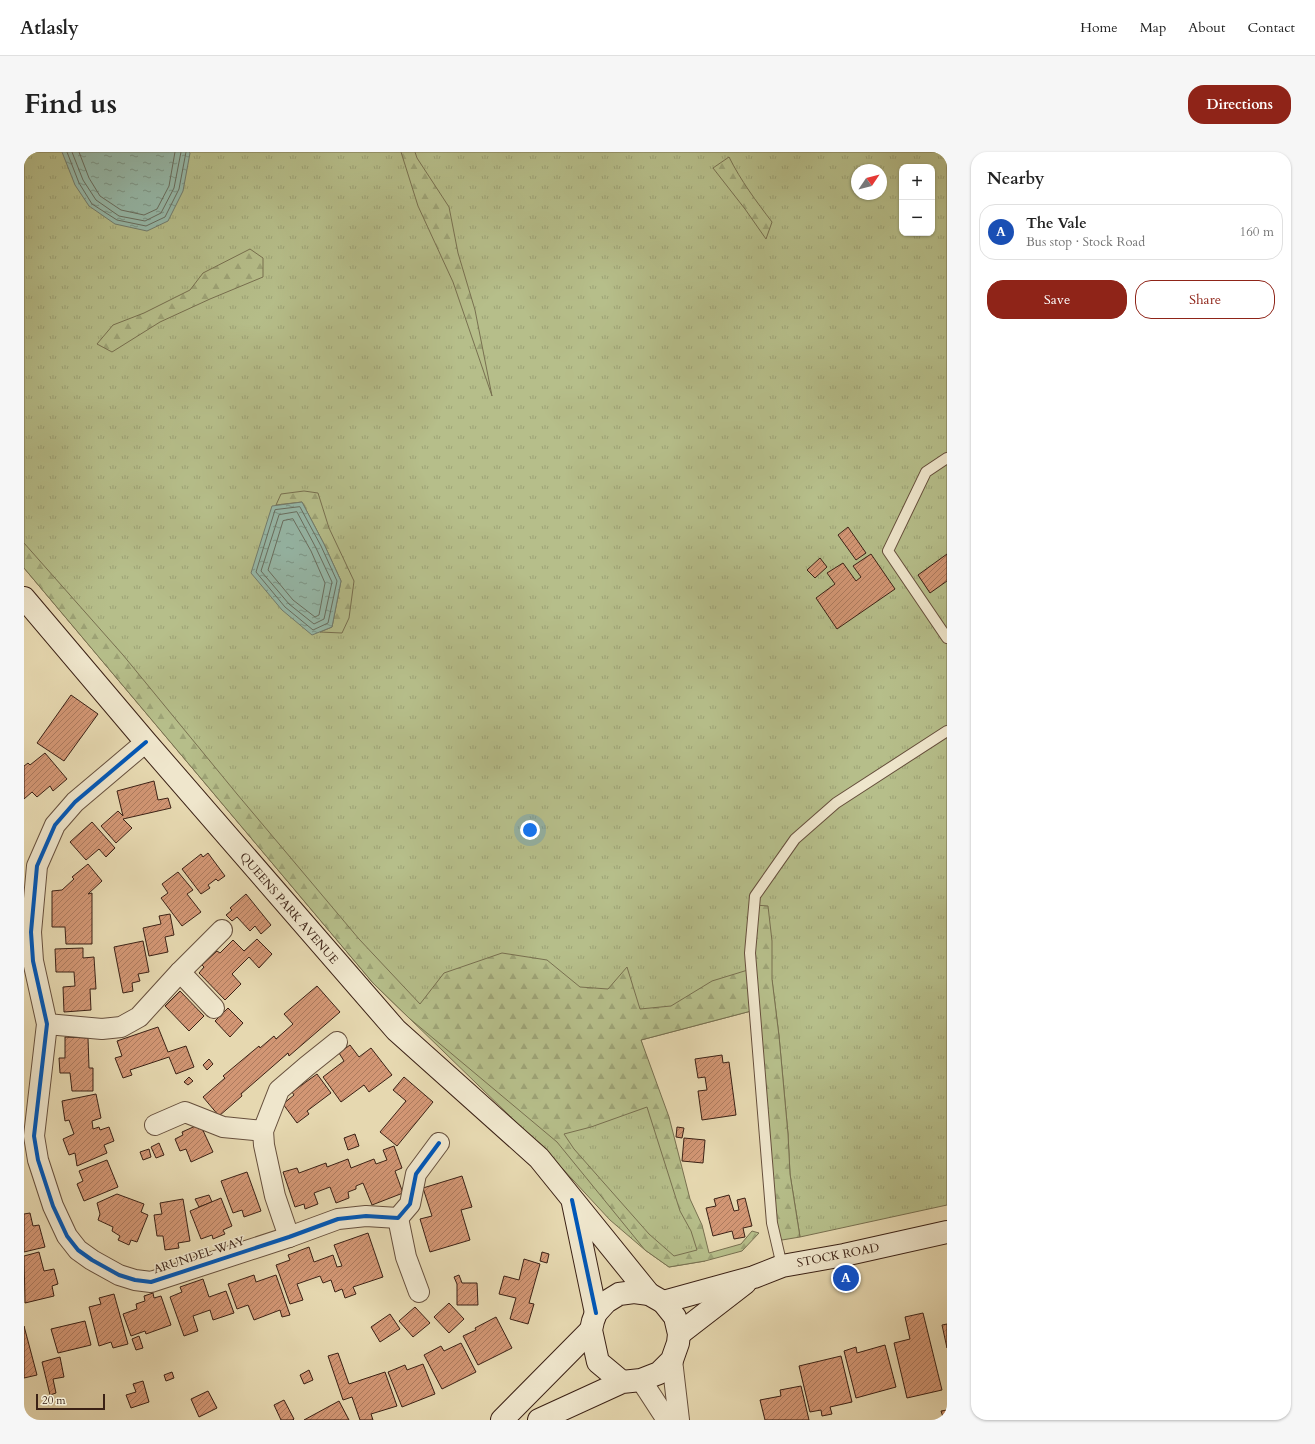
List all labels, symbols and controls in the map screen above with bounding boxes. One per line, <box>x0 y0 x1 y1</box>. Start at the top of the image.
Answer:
text: Atlasly <box>20 15 79 41</box>
text: Home <box>1080 18 1118 37</box>
text: Map <box>1140 18 1166 37</box>
text: About <box>1188 18 1225 37</box>
text: Contact <box>1247 18 1295 37</box>
text: Find us <box>24 85 117 123</box>
button: Directions <box>1188 85 1291 124</box>
north arrow <box>851 164 887 200</box>
map controls <box>899 164 935 236</box>
button: + <box>899 164 935 200</box>
text: Nearby <box>987 167 1044 190</box>
button: − <box>899 200 935 236</box>
text: The Vale <box>1026 213 1087 233</box>
text: A <box>996 223 1006 241</box>
text: 160 m <box>1240 223 1274 241</box>
text: Bus stop · Stock Road <box>1026 233 1145 251</box>
button: Save <box>987 280 1127 319</box>
button: Share <box>1135 280 1275 319</box>
your location <box>520 820 540 840</box>
street label: QUEENS PARK AVENUE <box>236 849 342 967</box>
street label: ARUNDEL WAY <box>151 1233 247 1277</box>
street label: STOCK ROAD <box>795 1239 881 1271</box>
pin: A <box>833 1263 859 1293</box>
scale bar <box>36 1392 105 1411</box>
text: 20 m <box>42 1393 66 1408</box>

